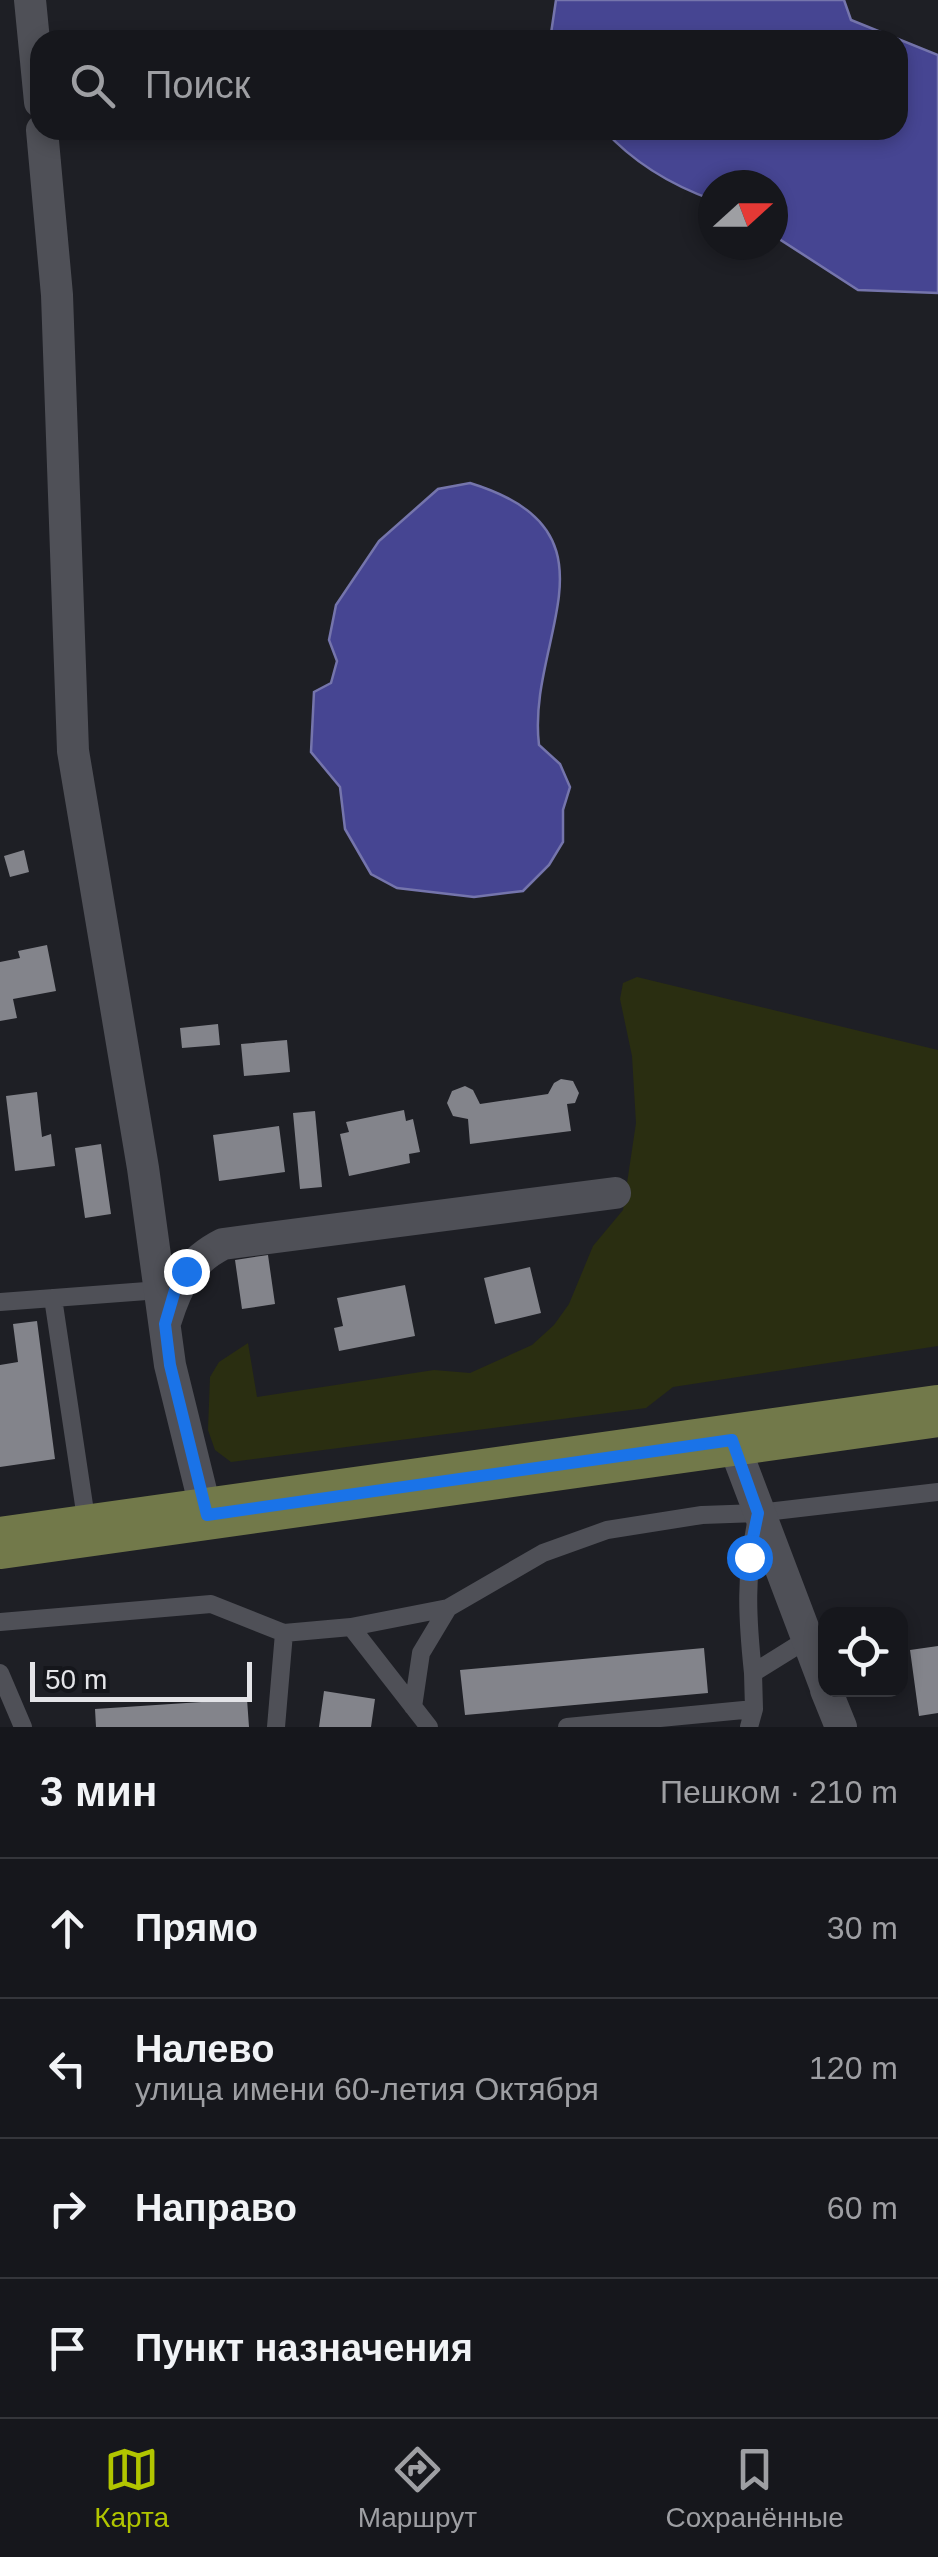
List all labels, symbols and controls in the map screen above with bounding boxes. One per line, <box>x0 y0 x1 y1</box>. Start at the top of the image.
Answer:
search box <box>30 30 908 140</box>
icon: search <box>65 58 120 113</box>
text: Поиск <box>145 64 250 106</box>
north arrow <box>698 170 788 260</box>
route end <box>164 1249 210 1295</box>
route start <box>727 1535 773 1581</box>
map controls <box>818 1607 908 1697</box>
button: locate <box>818 1607 908 1697</box>
scale bar <box>30 1657 252 1702</box>
text: 50 m <box>45 1664 107 1695</box>
text: 3 мин <box>40 1768 157 1815</box>
text: Пешком · 210 m <box>660 1774 898 1810</box>
icon: ahead <box>40 1901 95 1956</box>
text: Прямо <box>135 1907 258 1949</box>
text: 30 m <box>827 1910 898 1946</box>
text: Налево <box>135 2028 274 2070</box>
icon: left <box>40 2041 95 2096</box>
text: 120 m <box>809 2050 898 2086</box>
text: улица имени 60-летия Октября <box>135 2071 599 2107</box>
icon: right <box>40 2181 95 2236</box>
text: Направо <box>135 2187 297 2229</box>
text: 60 m <box>827 2190 898 2226</box>
icon: arrive <box>40 2321 95 2376</box>
text: Пункт назначения <box>135 2327 473 2369</box>
tab: Карта <box>94 2442 169 2534</box>
tab: Маршрут <box>358 2442 477 2534</box>
tab: Сохранённые <box>665 2442 844 2534</box>

